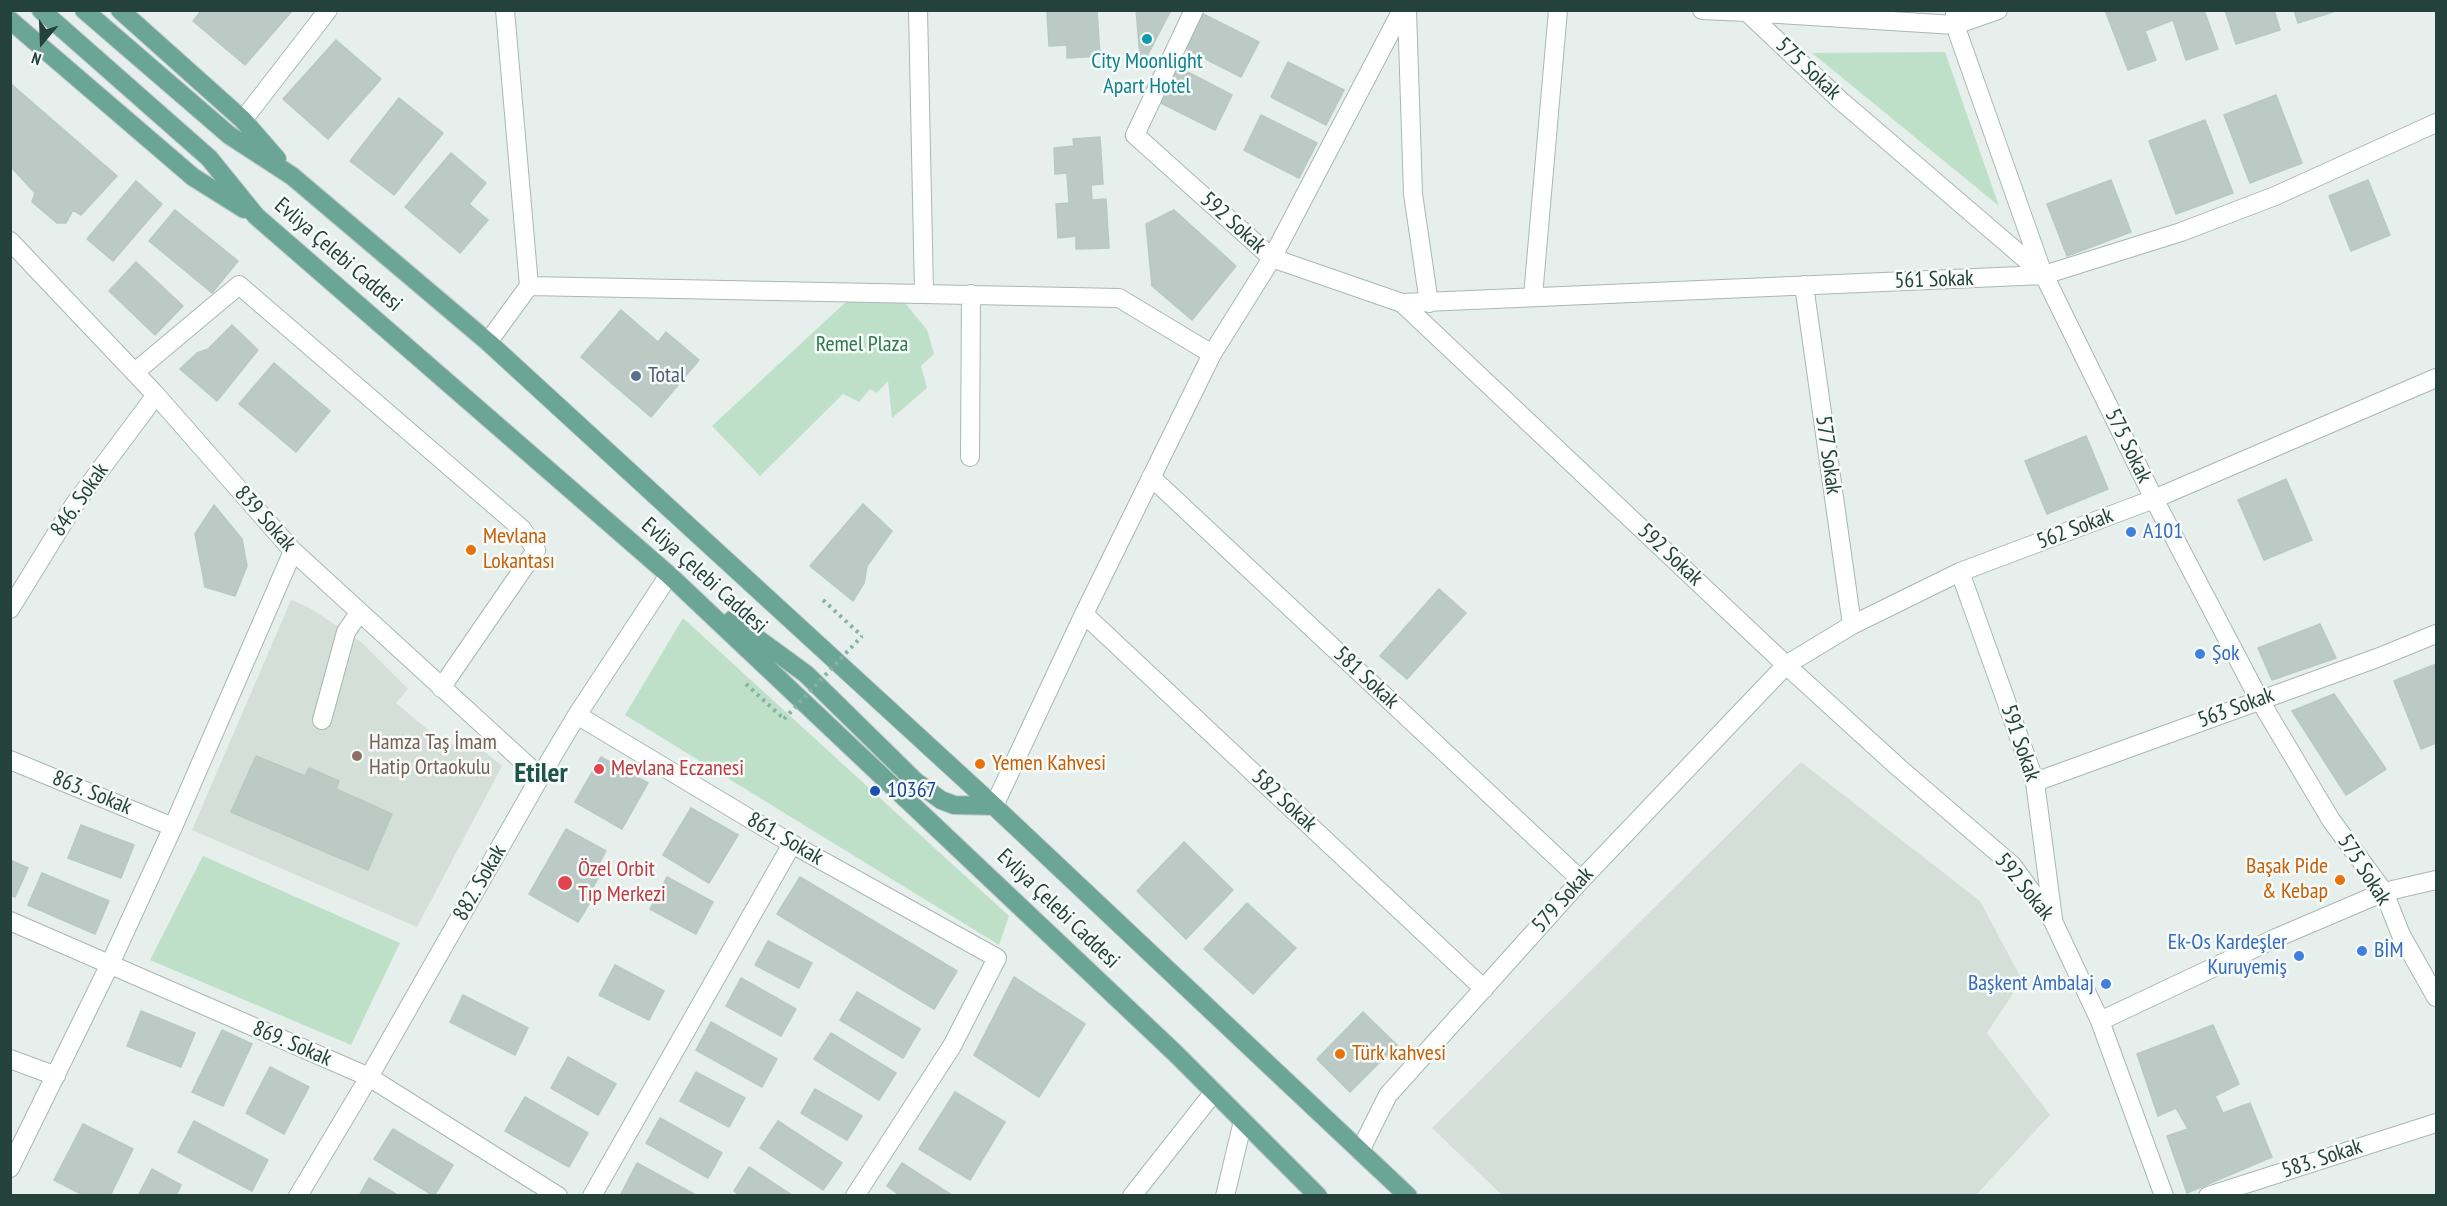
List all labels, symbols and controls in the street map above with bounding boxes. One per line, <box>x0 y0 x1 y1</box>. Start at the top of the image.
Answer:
north arrow <box>12 12 72 72</box>
marker: City Moonlight Apart Hotel <box>1140 32 1154 46</box>
street label: 575 Sokak <box>1770 32 1846 106</box>
text: N <box>29 48 43 70</box>
place label: City Moonlight Apart Hotel <box>1091 49 1203 100</box>
street label: 592 Sokak <box>1195 187 1271 259</box>
street label: Evliya Çelebi Caddesi <box>269 192 407 318</box>
street label: 561 Sokak <box>1894 265 1974 295</box>
park label: Remel Plaza <box>816 332 908 358</box>
place label: Total <box>648 363 685 389</box>
marker: Total <box>629 369 643 383</box>
street label: 575 Sokak <box>2099 405 2157 487</box>
street label: 577 Sokak <box>1809 414 1847 496</box>
street label: 846. Sokak <box>45 458 115 542</box>
street label: 839 Sokak <box>229 481 301 557</box>
street label: 562 Sokak <box>2033 502 2117 556</box>
street label: Evliya Çelebi Caddesi <box>636 513 772 639</box>
street label: 592 Sokak <box>1632 518 1708 592</box>
place label: A101 <box>2143 519 2183 545</box>
place label: Mevlana Lokantası <box>483 524 555 576</box>
marker: A101 <box>2124 525 2138 539</box>
marker: Mevlana Lokantası <box>464 543 478 557</box>
street label: 581 Sokak <box>1328 641 1404 715</box>
place label: Şok <box>2212 641 2239 667</box>
marker: Şok <box>2193 647 2207 661</box>
street label: 563 Sokak <box>2194 682 2278 734</box>
street label: 591 Sokak <box>1995 701 2045 785</box>
place label: Hamza Taş İmam Hatip Ortaokulu <box>369 730 497 782</box>
marker: Hamza Taş İmam Hatip Ortaokulu <box>350 749 364 763</box>
place label: Yemen Kahvesi <box>992 751 1106 777</box>
place label: Mevlana Eczanesi <box>611 756 744 782</box>
district label: Etiler <box>514 757 568 791</box>
marker: Yemen Kahvesi <box>973 757 987 771</box>
marker: Mevlana Eczanesi <box>592 762 606 776</box>
street label: 582 Sokak <box>1246 764 1322 838</box>
street label: 863. Sokak <box>49 765 135 821</box>
place label: 10367 <box>887 778 936 804</box>
marker: 10367 <box>868 784 882 798</box>
street label: 861. Sokak <box>742 807 828 871</box>
street label: 575 Sokak <box>2331 830 2397 910</box>
street label: 882. Sokak <box>448 840 512 926</box>
street label: Evliya Çelebi Caddesi <box>991 844 1125 974</box>
street label: 592 Sokak <box>1989 848 2059 926</box>
place label: Başak Pide & Kebap <box>2246 854 2328 906</box>
place label: Özel Orbit Tıp Merkezi <box>578 857 666 908</box>
street label: 579 Sokak <box>1527 862 1599 938</box>
marker: Başak Pide & Kebap <box>2333 873 2347 887</box>
marker: Özel Orbit Tıp Merkezi <box>556 874 574 892</box>
place label: Ek-Os Kardeşler Kuruyemiş <box>2168 930 2287 981</box>
place label: BİM <box>2374 938 2404 964</box>
marker: BİM <box>2355 944 2369 958</box>
marker: Ek-Os Kardeşler Kuruyemiş <box>2292 949 2306 963</box>
place label: Başkent Ambalaj <box>1968 971 2094 997</box>
marker: Başkent Ambalaj <box>2099 977 2113 991</box>
street label: 869. Sokak <box>249 1016 335 1072</box>
place label: Türk kahvesi <box>1352 1041 1446 1067</box>
marker: Türk kahvesi <box>1333 1047 1347 1061</box>
street label: 583. Sokak <box>2278 1134 2366 1184</box>

